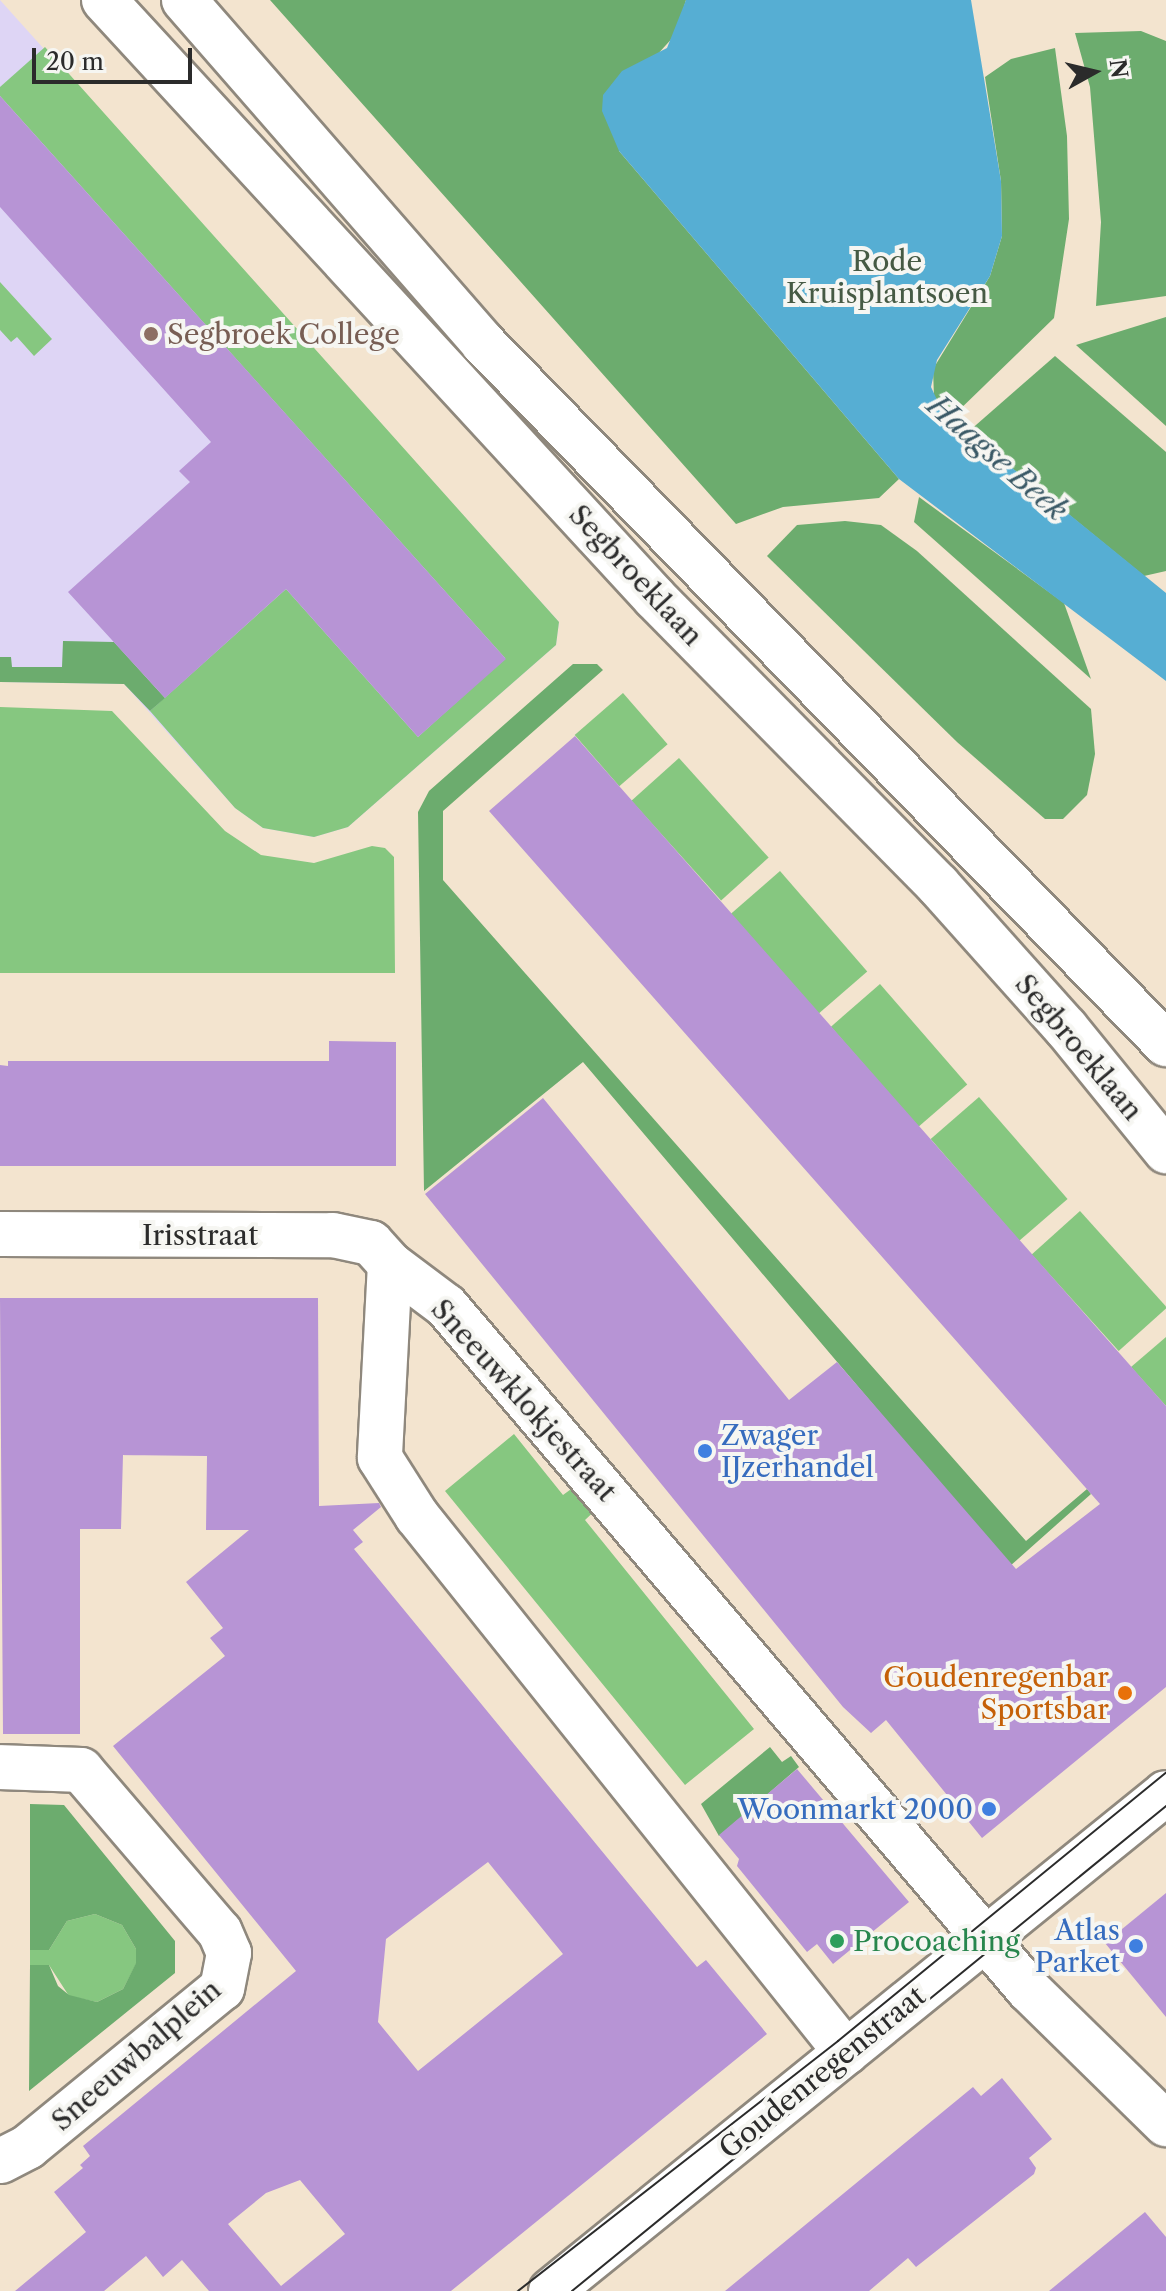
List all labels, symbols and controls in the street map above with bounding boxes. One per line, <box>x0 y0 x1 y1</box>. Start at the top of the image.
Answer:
scale bar <box>36 32 196 82</box>
north arrow <box>1054 32 1134 112</box>
text: 20 m <box>46 47 104 76</box>
text: N <box>1104 57 1133 80</box>
park label: Rode Kruisplantsoen <box>786 244 988 310</box>
place label: Segbroek College <box>167 317 400 351</box>
marker: Segbroek College <box>142 325 160 343</box>
water label: Haagse Beek <box>920 388 1074 528</box>
street label: Segbroeklaan <box>562 498 710 652</box>
street label: Segbroeklaan <box>1008 967 1150 1127</box>
street label: Irisstraat <box>142 1218 258 1252</box>
street label: Sneeuwklokjestraat <box>424 1292 624 1508</box>
place label: Zwager IJzerhandel <box>721 1418 874 1484</box>
marker: Zwager IJzerhandel <box>696 1442 714 1460</box>
place label: Goudenregenbar Sportsbar <box>883 1660 1109 1726</box>
marker: Goudenregenbar Sportsbar <box>1116 1684 1134 1702</box>
place label: Woonmarkt 2000 <box>737 1792 973 1826</box>
marker: Woonmarkt 2000 <box>980 1800 998 1818</box>
place label: Atlas Parket <box>1035 1913 1120 1979</box>
place label: Procoaching <box>853 1924 1020 1958</box>
marker: Procoaching <box>828 1932 846 1950</box>
marker: Atlas Parket <box>1127 1937 1145 1955</box>
street label: Sneeuwbalplein <box>45 1972 227 2138</box>
street label: Goudenregenstraat <box>712 1979 932 2165</box>

